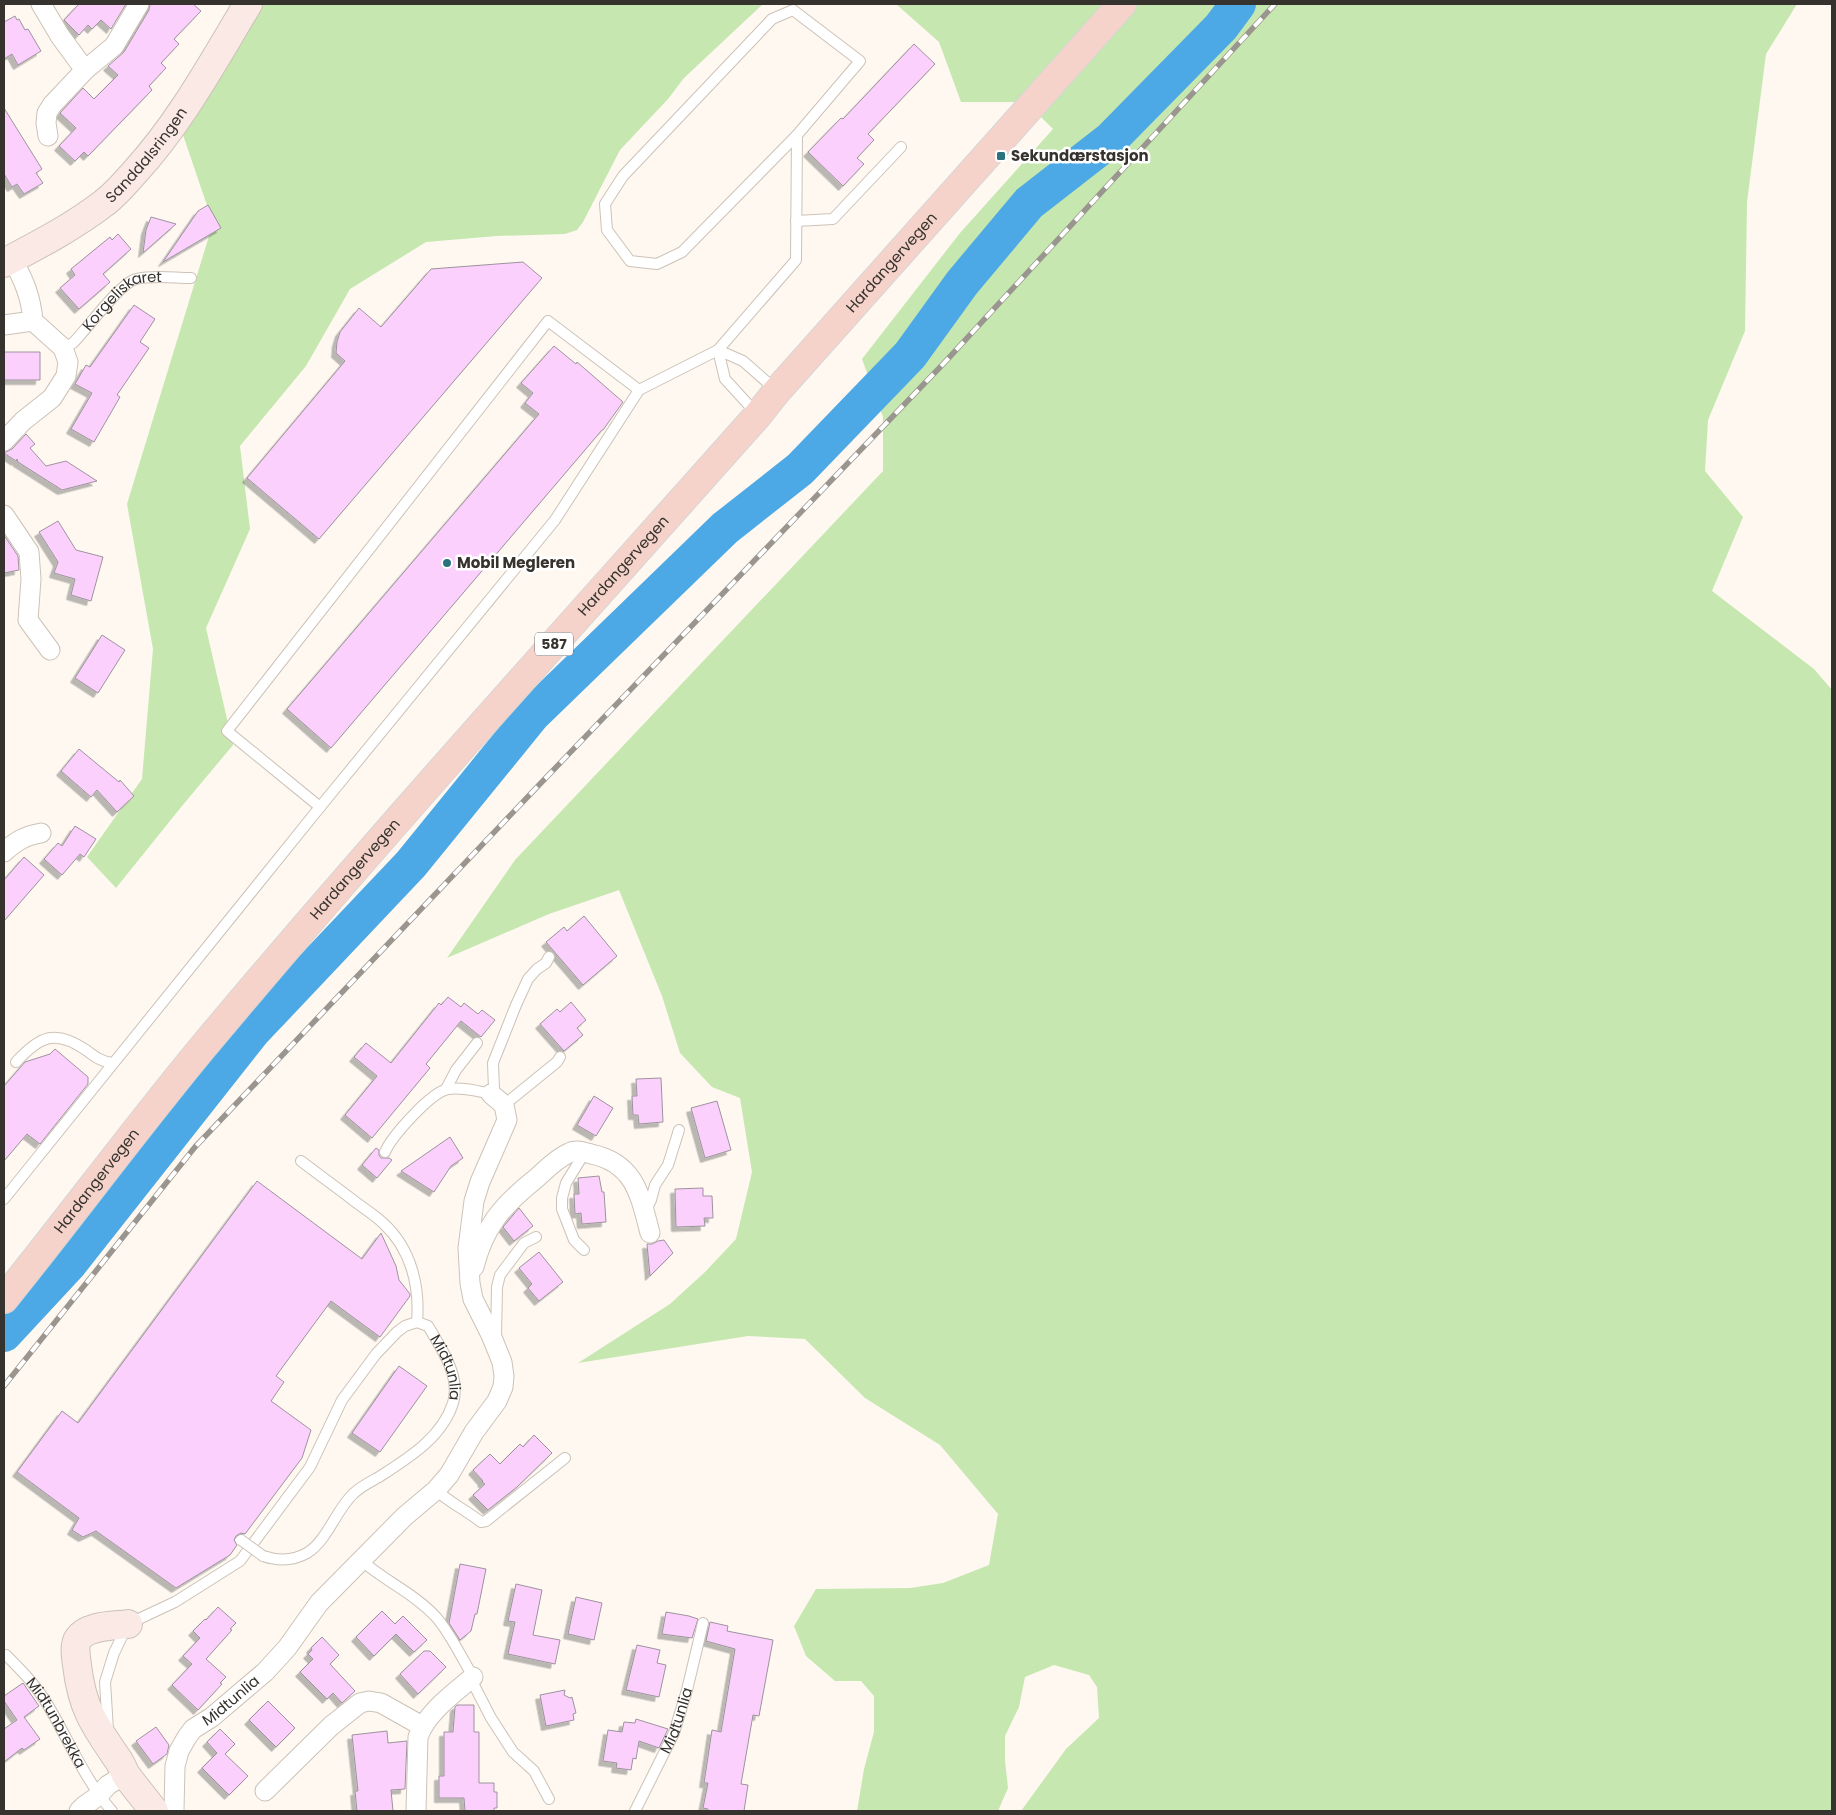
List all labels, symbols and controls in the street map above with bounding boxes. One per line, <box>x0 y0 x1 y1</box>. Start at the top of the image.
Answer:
street label: Sanddalsringen <box>101 103 192 207</box>
place label: Sekundærstasjon <box>1011 145 1149 166</box>
marker: Sekundærstasjon <box>995 150 1007 162</box>
street label: Hardangervegen <box>841 207 942 317</box>
street label: Korgeliskaret <box>77 266 162 335</box>
street label: Hardangervegen <box>573 511 673 620</box>
place label: Mobil Megleren <box>457 552 575 573</box>
marker: Mobil Megleren <box>441 557 453 569</box>
road number: 587 <box>535 633 573 656</box>
street label: Hardangervegen <box>305 814 404 924</box>
street label: Hardangervegen <box>49 1124 144 1238</box>
street label: Midtunlia <box>425 1330 466 1402</box>
street label: Midtunlia <box>198 1670 264 1731</box>
street label: Midtunbrekka <box>22 1673 91 1772</box>
street label: Midtunlia <box>654 1685 697 1757</box>

